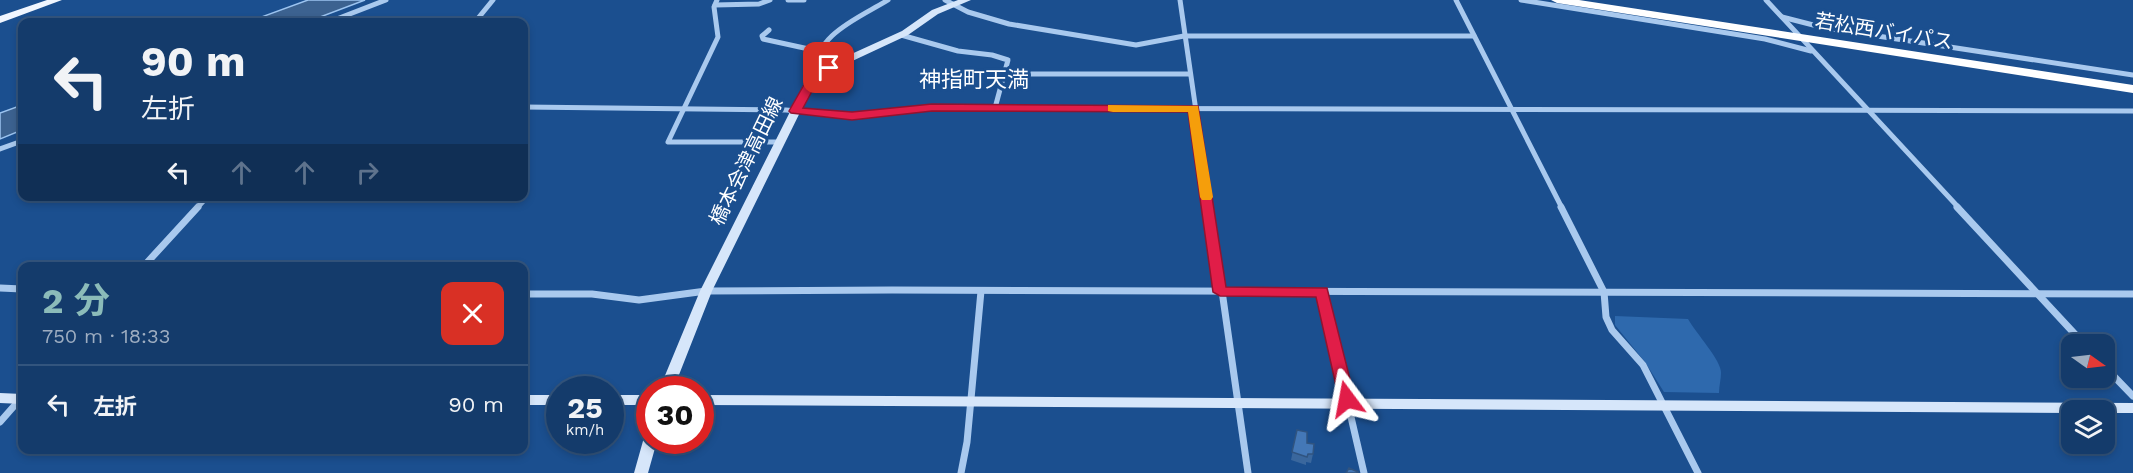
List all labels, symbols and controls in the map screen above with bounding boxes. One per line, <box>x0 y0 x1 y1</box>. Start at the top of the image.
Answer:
street label: 若松西バイパス <box>1813 8 1955 54</box>
text: 90 m <box>141 37 245 86</box>
icon: left <box>42 42 120 120</box>
pin <box>803 42 854 93</box>
icon: arrive <box>812 51 845 84</box>
district label: 神指町天満 <box>919 67 1029 92</box>
text: 左折 <box>141 93 195 125</box>
street label: 橋本会津高田線 <box>705 93 787 229</box>
icon: left <box>162 156 195 189</box>
icon: ahead <box>225 156 258 189</box>
icon: ahead <box>288 156 321 189</box>
icon: right <box>351 156 384 189</box>
text: 2 分 <box>42 280 110 322</box>
button: close <box>441 282 504 345</box>
text: 750 m · 18:33 <box>42 324 170 348</box>
north arrow <box>2061 334 2115 388</box>
map controls <box>2061 334 2115 454</box>
position arrow <box>1315 367 1379 431</box>
speed limit sign: 30 <box>636 376 714 454</box>
icon: left <box>42 388 75 421</box>
text: 25 <box>567 390 603 425</box>
text: 90 m <box>448 392 504 417</box>
text: 左折 <box>93 394 137 419</box>
button: layers <box>2061 400 2115 454</box>
text: km/h <box>566 421 604 439</box>

